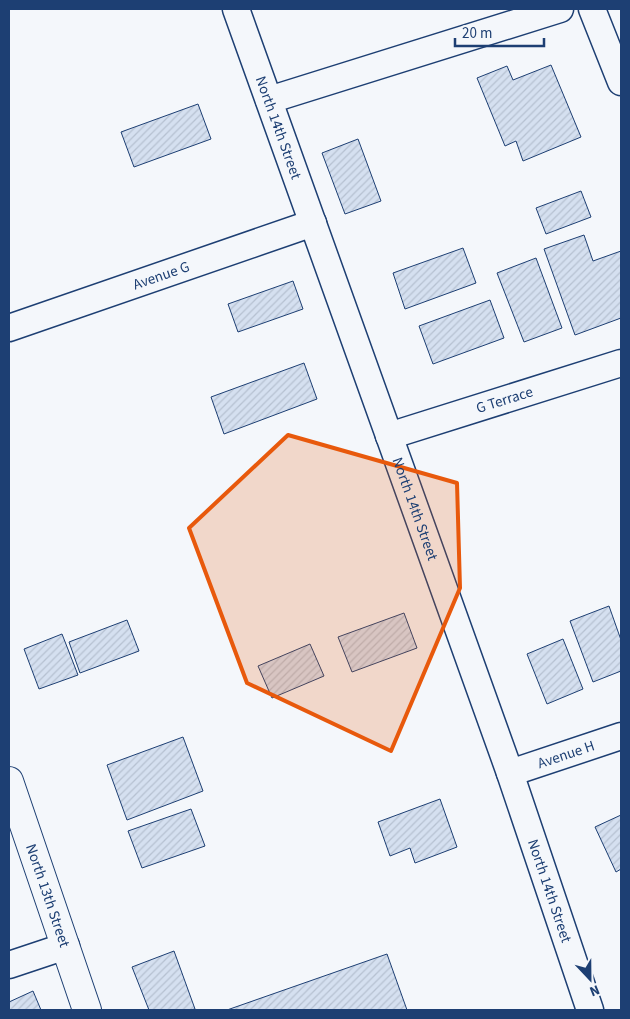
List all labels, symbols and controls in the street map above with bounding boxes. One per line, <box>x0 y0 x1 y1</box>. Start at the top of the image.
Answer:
scale bar <box>455 15 544 47</box>
text: 20 m <box>462 23 492 44</box>
street label: North 14th Street <box>250 73 306 182</box>
street label: Avenue G <box>130 256 192 295</box>
street label: G Terrace <box>474 381 536 419</box>
street label: North 14th Street <box>387 455 443 563</box>
street label: Avenue H <box>535 736 597 774</box>
street label: North 14th Street <box>522 836 577 946</box>
street label: North 13th Street <box>20 841 75 950</box>
north arrow <box>565 954 615 1004</box>
text: N <box>586 979 603 1001</box>

